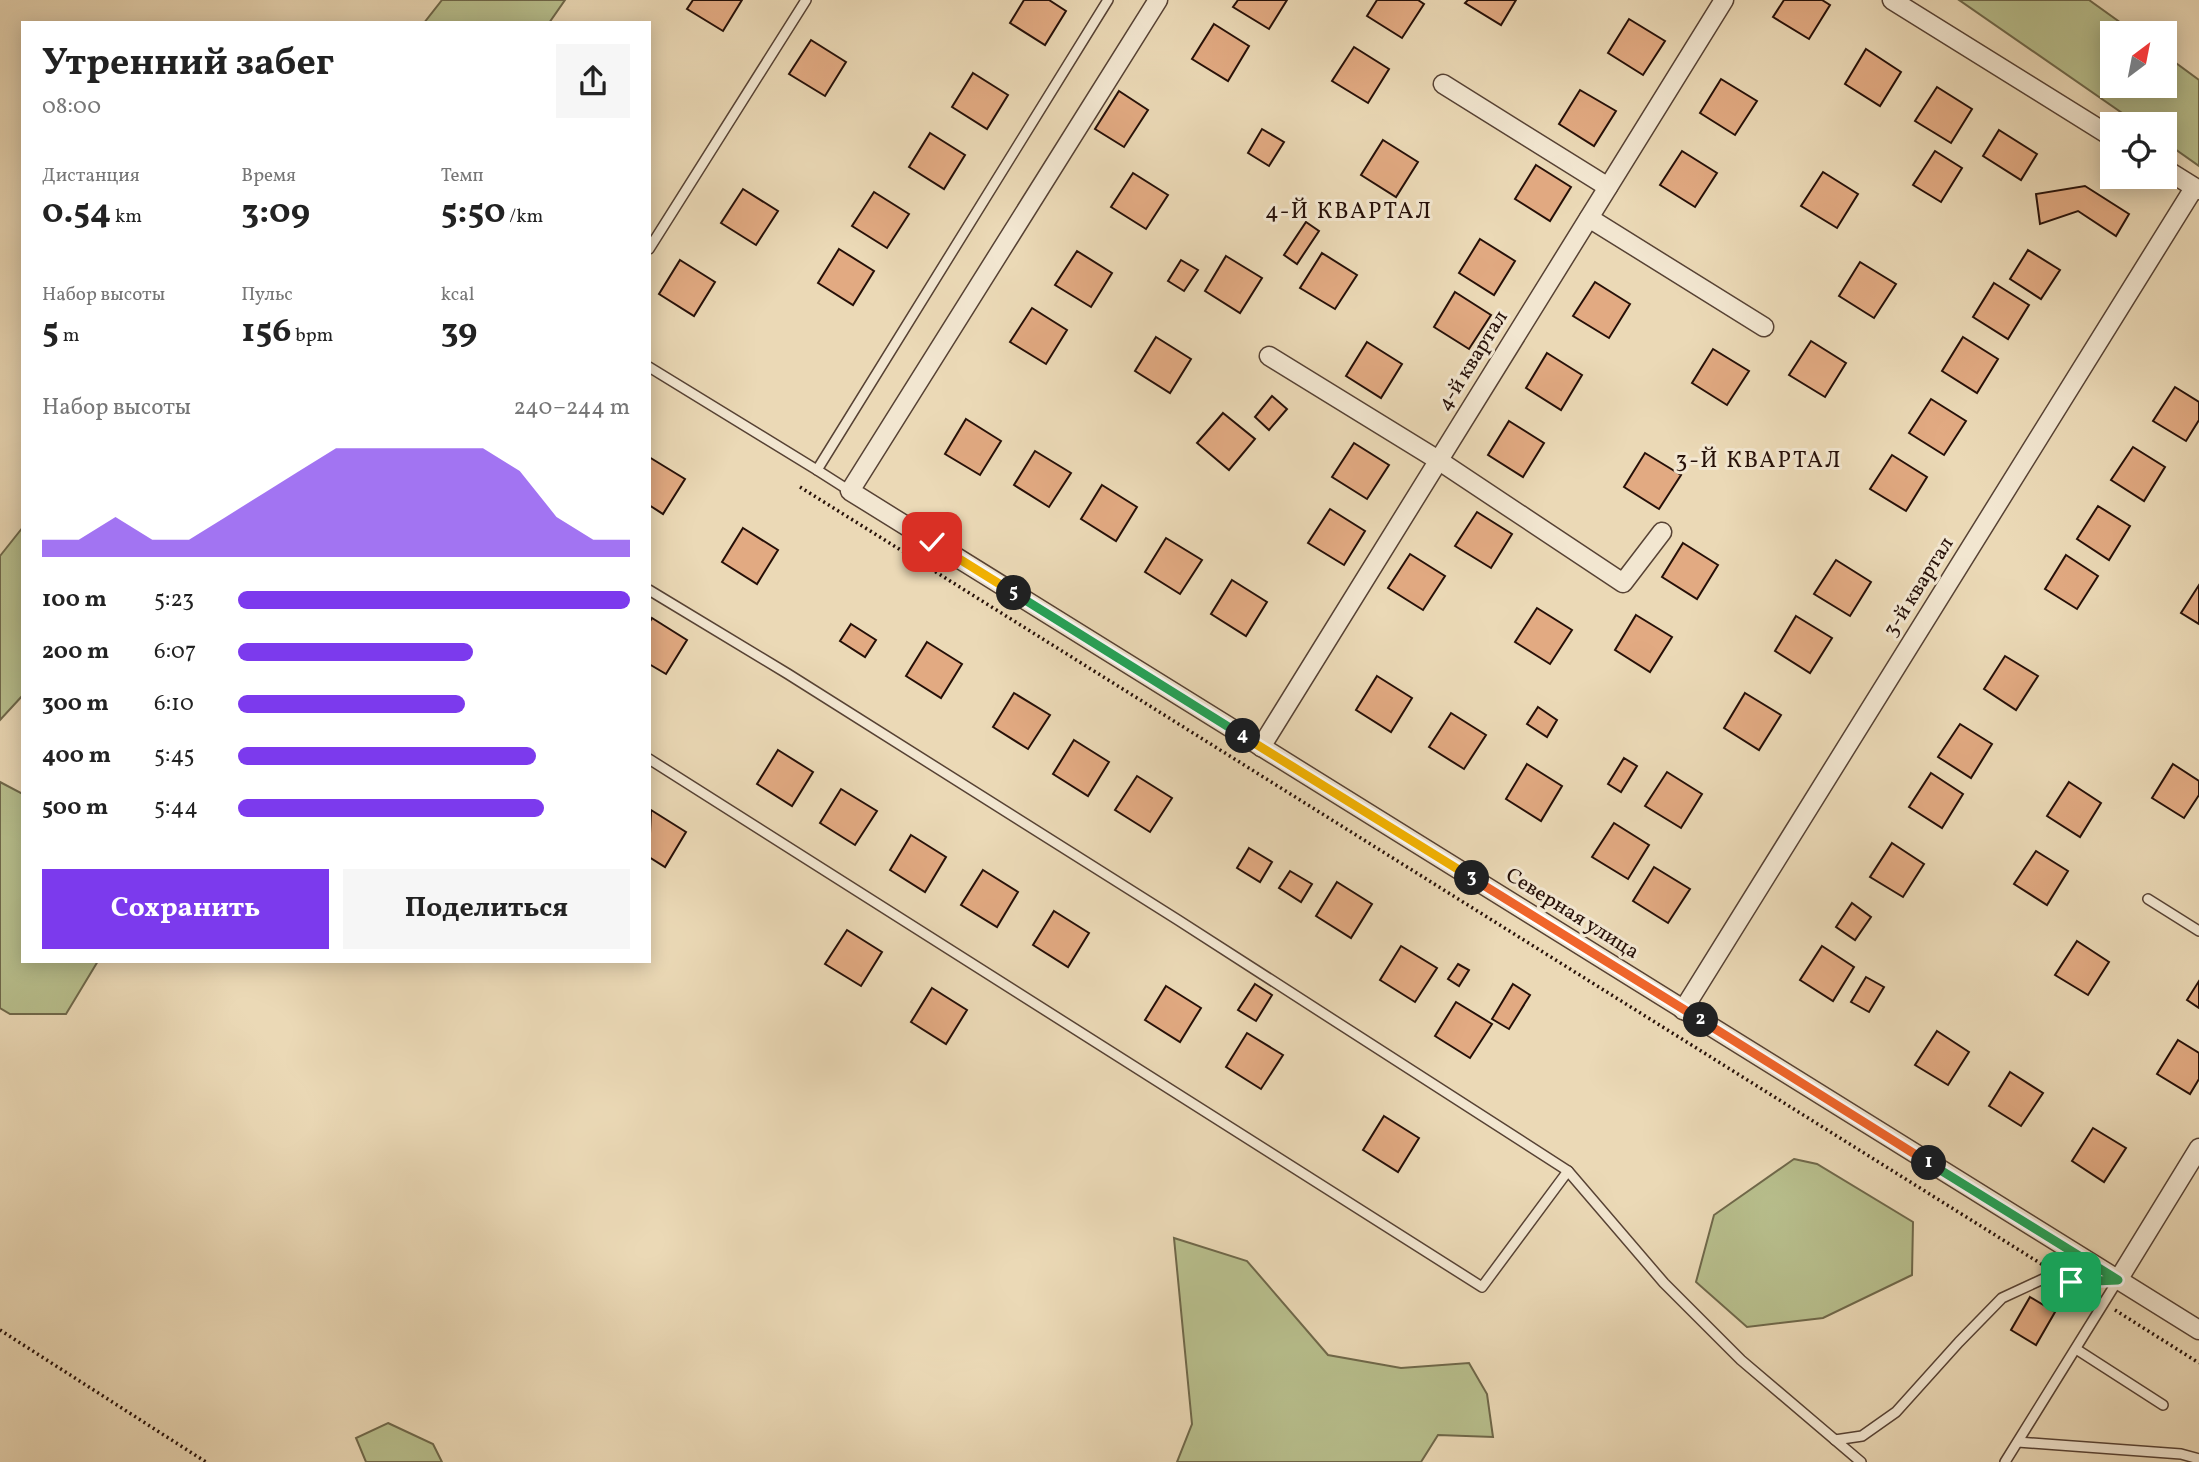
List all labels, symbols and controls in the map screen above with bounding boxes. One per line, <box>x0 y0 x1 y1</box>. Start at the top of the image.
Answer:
north arrow <box>2100 21 2177 98</box>
map controls <box>2100 21 2177 189</box>
text: Утренний забег <box>42 38 334 91</box>
button: share <box>556 44 630 118</box>
text: 08:00 <box>42 91 101 123</box>
button: locate <box>2100 112 2177 189</box>
text: Дистанция <box>42 163 140 189</box>
text: Время <box>241 163 296 189</box>
text: Темп <box>441 163 484 189</box>
text: 0.54 <box>42 189 111 237</box>
text: 3:09 <box>241 189 310 237</box>
text: 5:50 <box>441 189 506 237</box>
district label: 4-Й КВАРТАЛ <box>1265 196 1433 228</box>
text: km <box>111 204 142 230</box>
text: /km <box>506 204 543 230</box>
text: Набор высоты <box>42 282 165 308</box>
text: Пульс <box>241 282 293 308</box>
text: kcal <box>441 282 474 308</box>
street label: 4-й квартал <box>1431 305 1515 417</box>
text: 5 <box>42 308 59 356</box>
text: 156 <box>241 308 291 356</box>
text: 39 <box>441 308 477 356</box>
text: m <box>59 323 79 349</box>
text: bpm <box>291 323 333 349</box>
text: Набор высоты <box>42 392 191 424</box>
text: 240–244 m <box>513 392 630 424</box>
district label: 3-Й КВАРТАЛ <box>1675 445 1843 477</box>
pin <box>902 512 962 572</box>
icon: check <box>913 523 951 561</box>
street label: 3-й квартал <box>1877 532 1961 642</box>
pin: 5 <box>996 576 1032 610</box>
text: 5 <box>1009 579 1018 605</box>
text: 100 m <box>42 584 107 616</box>
text: 5:23 <box>154 584 194 616</box>
text: 200 m <box>42 636 109 668</box>
text: 6:07 <box>154 636 196 668</box>
text: 300 m <box>42 688 109 720</box>
text: 6:10 <box>154 688 194 720</box>
pin: 4 <box>1226 718 1260 754</box>
text: 4 <box>1237 722 1248 748</box>
text: 400 m <box>42 740 111 772</box>
text: 5:45 <box>154 740 195 772</box>
text: 500 m <box>42 792 108 824</box>
text: 5:44 <box>154 792 198 824</box>
pin: 3 <box>1454 860 1490 896</box>
street label: Северная улица <box>1500 861 1644 967</box>
text: 3 <box>1467 864 1476 890</box>
button: Сохранить <box>42 869 329 949</box>
button: Поделиться <box>343 869 630 949</box>
pin: 2 <box>1684 1002 1718 1038</box>
text: 2 <box>1696 1006 1705 1032</box>
pin: 1 <box>1912 1146 1946 1180</box>
text: 1 <box>1925 1149 1932 1175</box>
pin <box>2041 1252 2101 1312</box>
icon: arrive <box>2052 1263 2090 1301</box>

